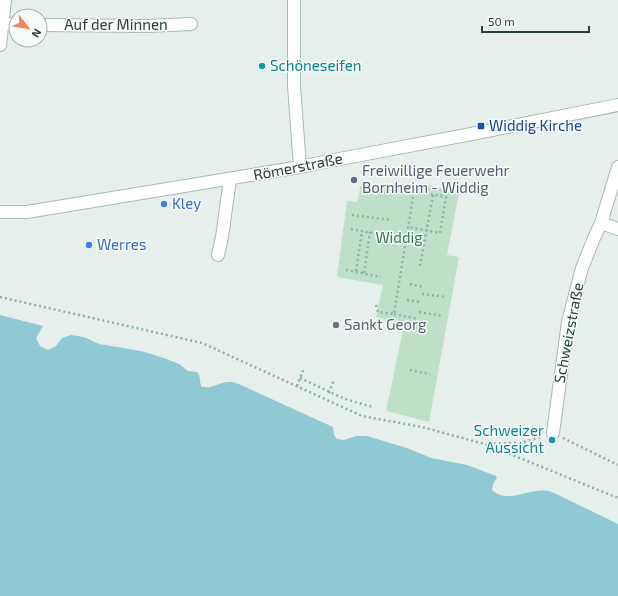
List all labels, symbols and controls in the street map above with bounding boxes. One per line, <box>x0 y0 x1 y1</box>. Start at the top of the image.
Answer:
north arrow <box>8 8 48 48</box>
scale bar <box>482 8 589 34</box>
text: 50 m <box>488 14 515 28</box>
street label: Auf der Minnen <box>64 15 168 33</box>
text: N <box>29 27 45 40</box>
place label: Schöneseifen <box>270 56 362 74</box>
marker: Schöneseifen <box>257 61 267 71</box>
place label: Widdig Kirche <box>489 116 582 134</box>
marker: Widdig Kirche <box>476 121 486 131</box>
street label: Römerstraße <box>252 149 344 184</box>
place label: Freiwillige Feuerwehr Bornheim - Widdig <box>362 161 509 196</box>
marker: Freiwillige Feuerwehr Bornheim - Widdig <box>349 175 359 185</box>
place label: Kley <box>172 194 201 212</box>
marker: Kley <box>159 199 169 209</box>
park label: Widdig <box>375 228 423 246</box>
place label: Werres <box>97 235 147 253</box>
marker: Werres <box>84 240 94 250</box>
street label: Schweizstraße <box>549 281 587 385</box>
place label: Sankt Georg <box>344 315 427 333</box>
marker: Sankt Georg <box>331 320 341 330</box>
place label: Schweizer Aussicht <box>474 421 544 456</box>
marker: Schweizer Aussicht <box>547 435 557 445</box>

